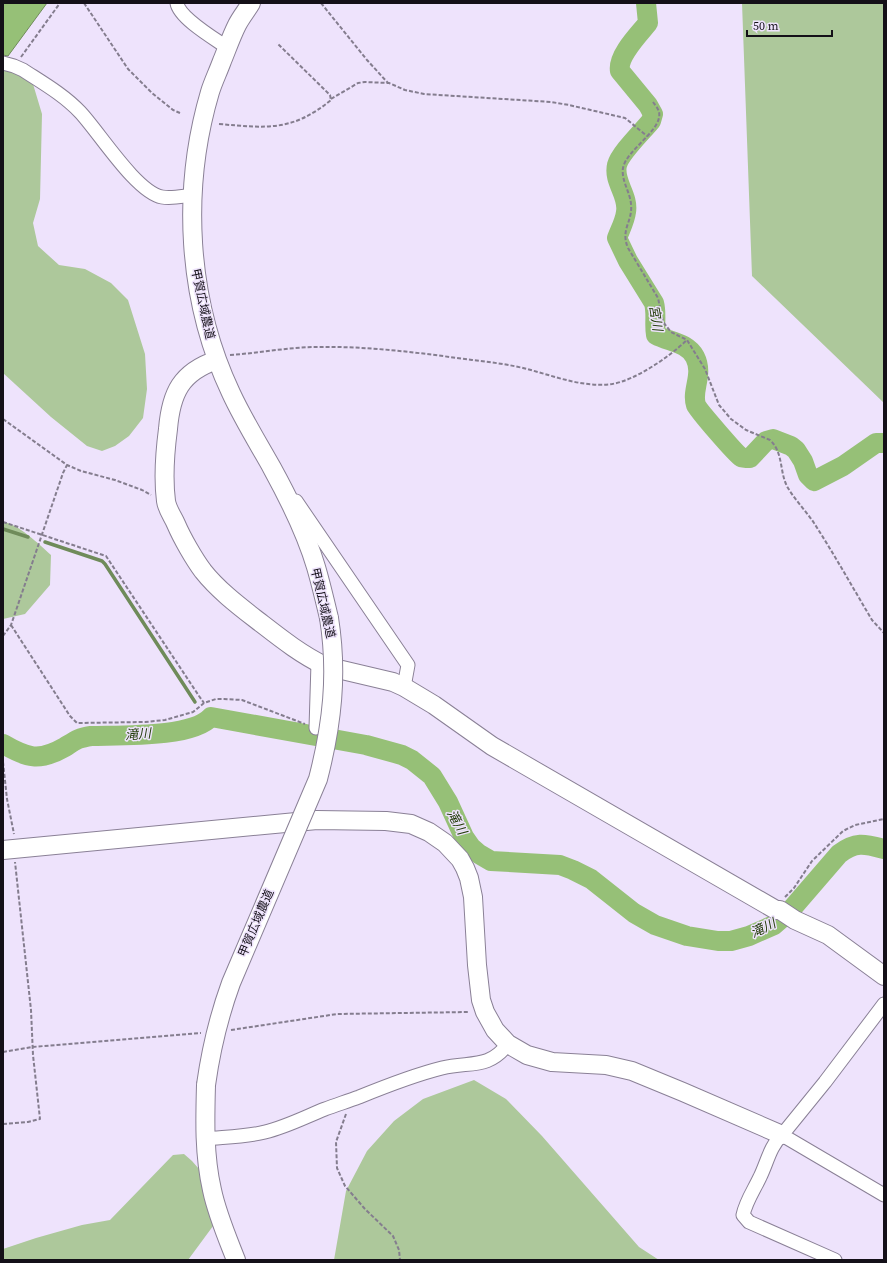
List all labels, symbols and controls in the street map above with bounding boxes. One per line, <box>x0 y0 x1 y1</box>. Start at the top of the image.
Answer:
scale bar <box>747 12 832 38</box>
text: 50 m <box>753 18 779 34</box>
street label: 甲賀広域農道 <box>188 267 218 341</box>
water label: 宮川 <box>646 304 667 334</box>
street label: 甲賀広域農道 <box>307 566 339 640</box>
water label: 滝川 <box>124 724 154 743</box>
water label: 滝川 <box>443 807 472 839</box>
street label: 甲賀広域農道 <box>235 887 277 959</box>
water label: 滝川 <box>748 914 780 941</box>

